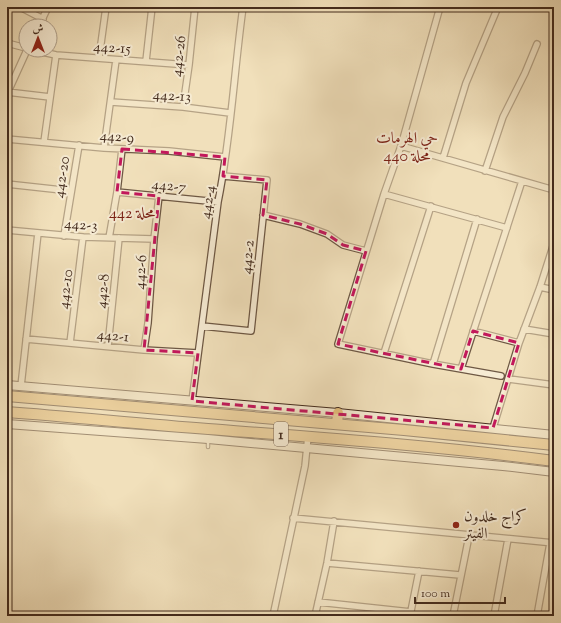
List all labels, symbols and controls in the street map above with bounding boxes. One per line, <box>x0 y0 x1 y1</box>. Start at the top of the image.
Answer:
north arrow <box>18 18 58 58</box>
text: ش <box>33 21 44 37</box>
street label: 442-26 <box>167 34 192 78</box>
street label: 442-15 <box>93 37 131 60</box>
street label: 442-13 <box>152 85 192 108</box>
street label: 442-9 <box>99 126 135 149</box>
district label: حي الهرمات محلة 440 <box>376 128 438 169</box>
street label: 442-20 <box>49 155 76 200</box>
street label: 442-7 <box>150 174 188 199</box>
street label: 442-4 <box>195 183 222 221</box>
district label: محلة 442 <box>109 203 155 226</box>
street label: 442-3 <box>64 214 98 237</box>
street label: 442-2 <box>236 239 261 275</box>
street label: 442-6 <box>130 254 153 290</box>
street label: 442-10 <box>54 268 79 310</box>
street label: 442-8 <box>91 273 116 310</box>
street label: 442-1 <box>96 325 130 348</box>
road number: 1 <box>274 422 288 446</box>
place label: كراج خلدون الفيتر <box>462 507 527 545</box>
marker: كراج خلدون الفيتر <box>451 520 461 530</box>
scale bar <box>415 579 505 605</box>
text: 100 m <box>421 585 450 603</box>

